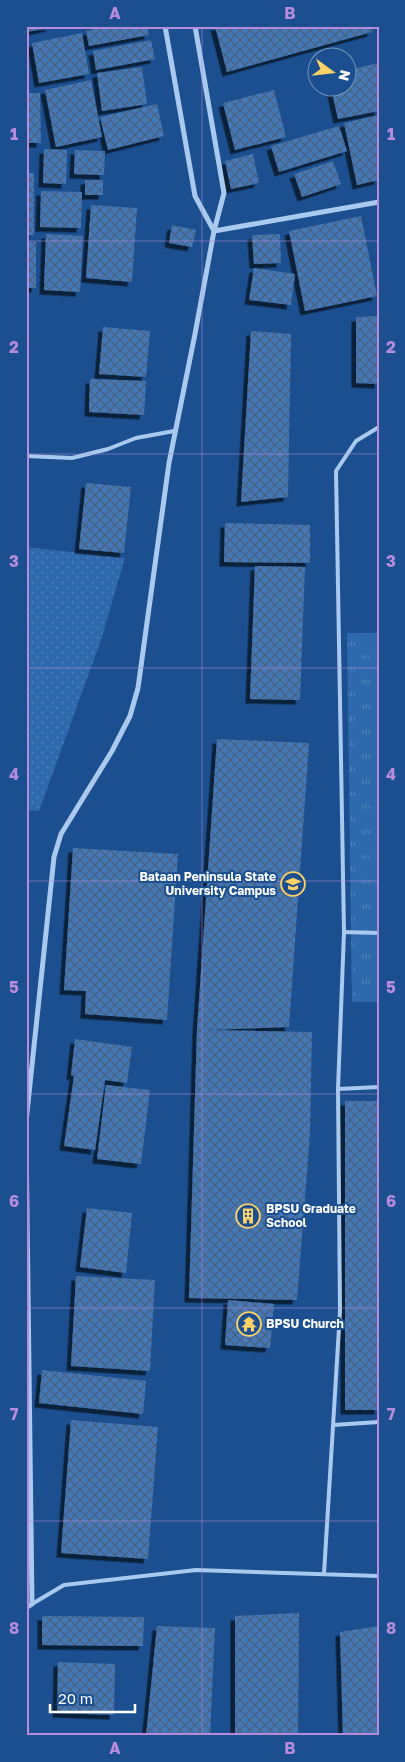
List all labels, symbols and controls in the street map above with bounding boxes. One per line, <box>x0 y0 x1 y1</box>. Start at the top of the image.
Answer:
text: A <box>109 3 121 23</box>
text: B <box>284 3 296 23</box>
north arrow <box>308 48 358 98</box>
text: N <box>335 68 355 83</box>
text: 1 <box>10 124 18 144</box>
text: 1 <box>387 124 395 144</box>
text: 2 <box>9 337 19 357</box>
text: 2 <box>386 337 396 357</box>
text: 3 <box>9 551 19 571</box>
text: 3 <box>386 551 396 571</box>
text: 4 <box>9 764 19 784</box>
text: 4 <box>386 764 396 784</box>
place label: Bataan Peninsula State University Campus <box>139 869 276 898</box>
school or university icon: Bataan Peninsula State University Campus <box>280 871 306 897</box>
text: 5 <box>9 977 19 997</box>
text: 5 <box>386 977 396 997</box>
text: 6 <box>9 1191 19 1211</box>
text: 6 <box>386 1191 396 1211</box>
place label: BPSU Graduate School <box>266 1201 356 1230</box>
building icon: BPSU Graduate School <box>235 1203 261 1229</box>
temple icon: BPSU Church <box>236 1311 262 1337</box>
place label: BPSU Church <box>266 1316 344 1331</box>
text: 7 <box>10 1404 19 1424</box>
text: 7 <box>387 1404 396 1424</box>
text: 8 <box>9 1618 19 1638</box>
text: 8 <box>386 1618 396 1638</box>
scale bar <box>50 1682 135 1714</box>
text: 20 m <box>58 1689 93 1707</box>
text: A <box>109 1738 121 1758</box>
text: B <box>284 1738 296 1758</box>

